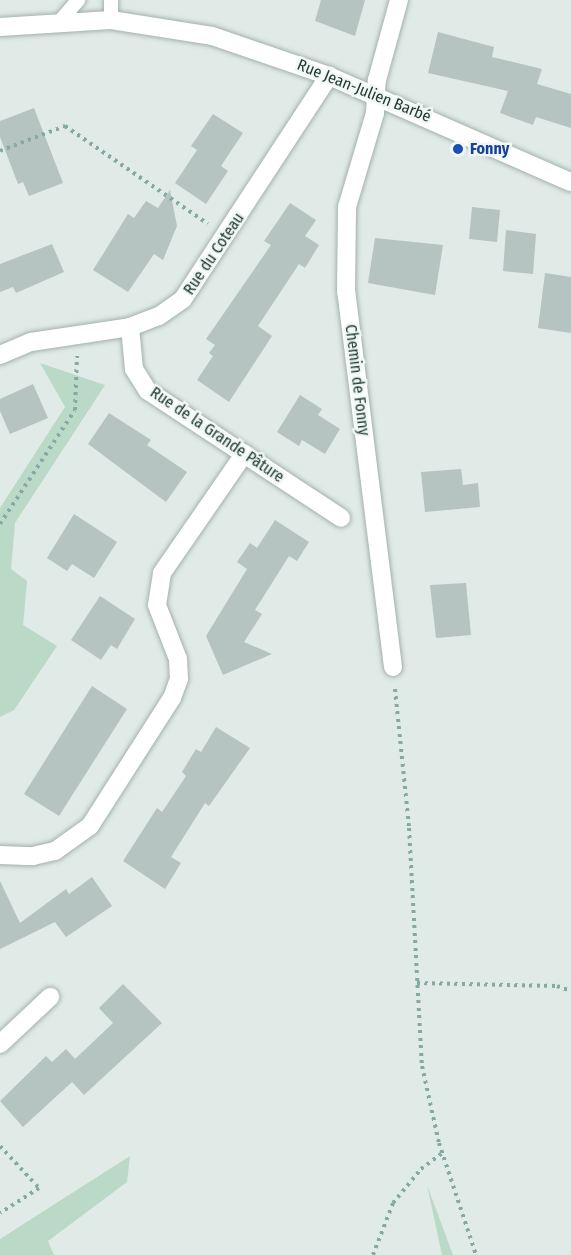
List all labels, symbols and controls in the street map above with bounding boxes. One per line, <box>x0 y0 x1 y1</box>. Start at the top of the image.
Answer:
street label: Rue Jean-Julien Barbé <box>294 55 434 127</box>
place label: Fonny <box>470 139 509 159</box>
marker: Fonny <box>451 142 465 156</box>
street label: Rue du Coteau <box>180 209 248 299</box>
street label: Chemin de Fonny <box>341 323 373 437</box>
street label: Rue de la Grande Pâture <box>146 383 288 487</box>

